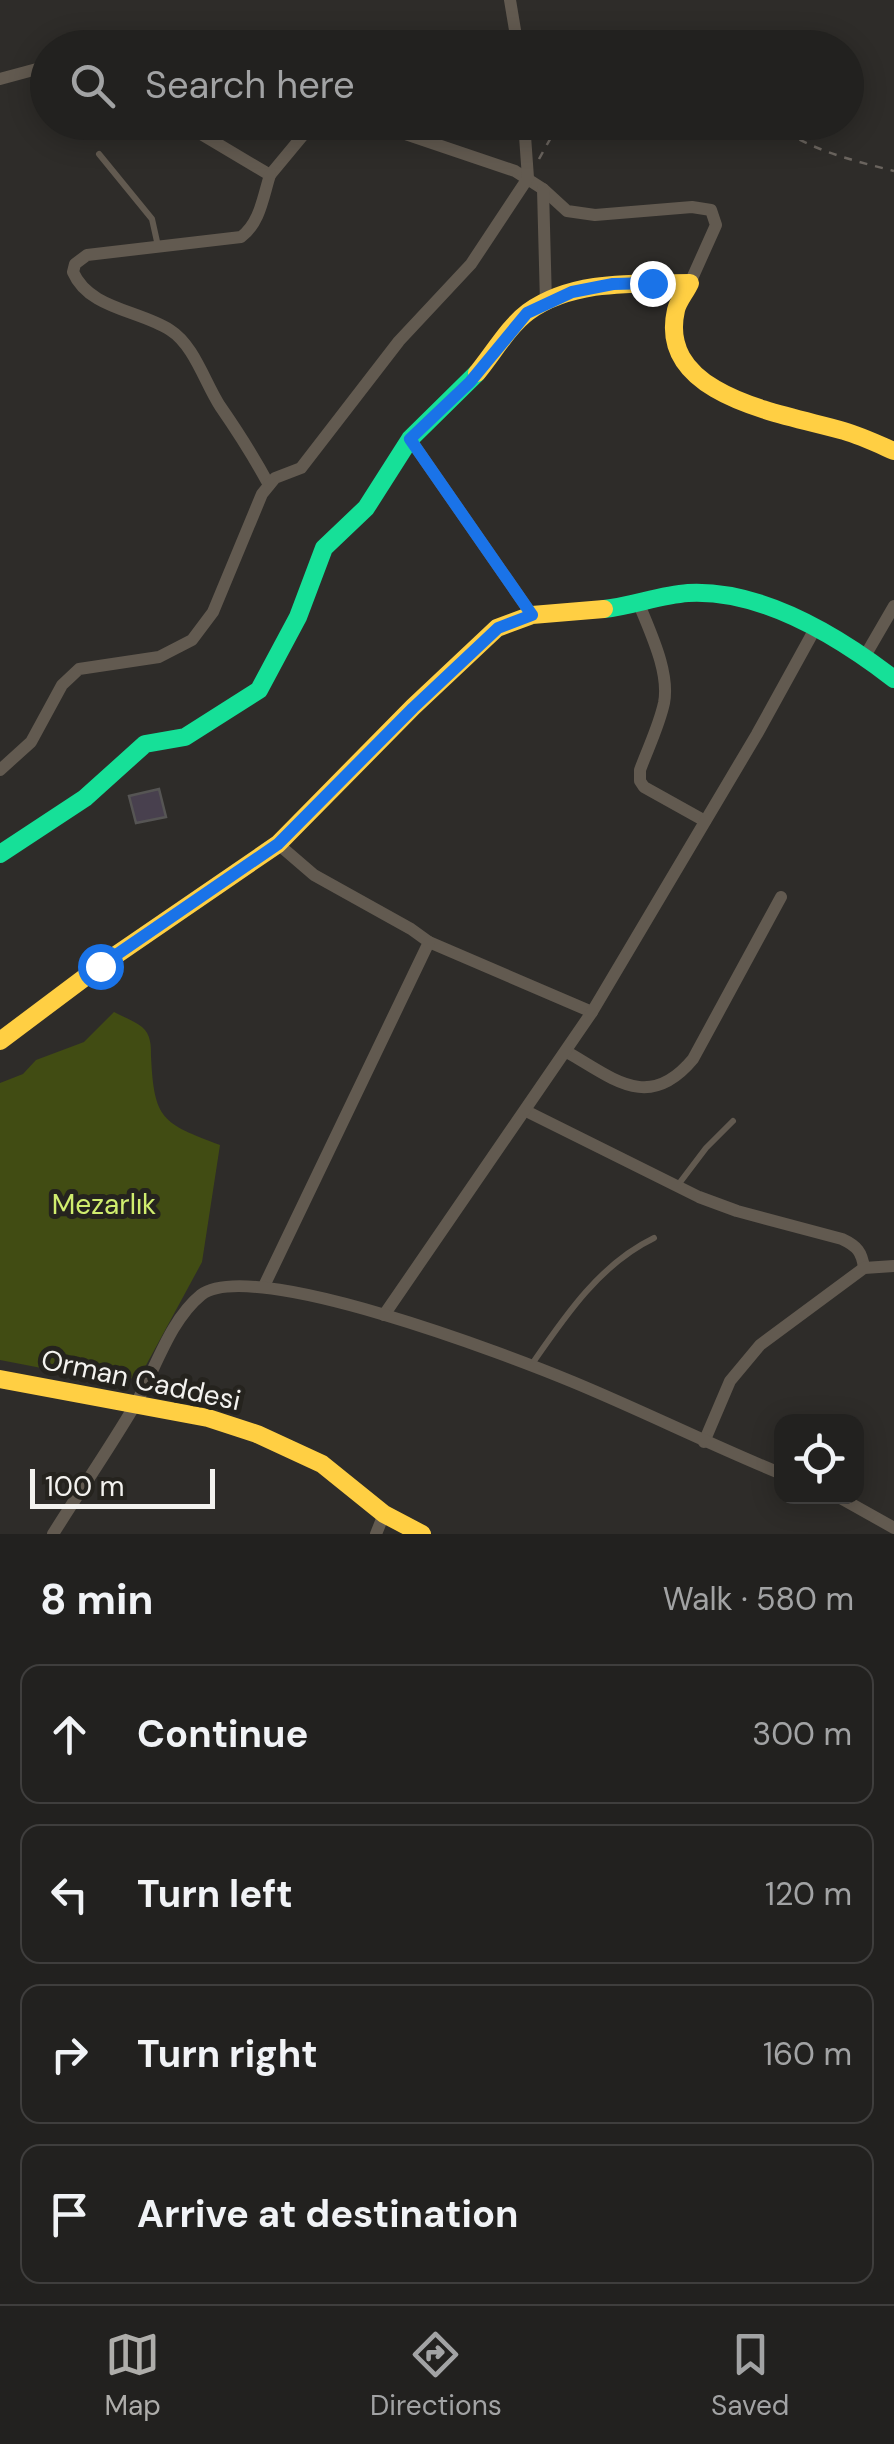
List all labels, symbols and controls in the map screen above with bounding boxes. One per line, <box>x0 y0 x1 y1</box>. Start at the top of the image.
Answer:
search box <box>30 30 864 140</box>
icon: search <box>65 58 120 113</box>
text: Search here <box>145 60 355 110</box>
route end <box>630 261 676 307</box>
route start <box>78 944 124 990</box>
park label: Mezarlık <box>52 1186 156 1223</box>
street label: Orman Caddesi <box>38 1341 244 1419</box>
map controls <box>774 1414 864 1504</box>
button: locate <box>774 1414 864 1504</box>
scale bar <box>30 1464 215 1508</box>
text: 100 m <box>45 1468 124 1505</box>
text: 8 min <box>40 1572 153 1627</box>
text: Walk · 580 m <box>663 1578 854 1620</box>
icon: ahead <box>42 1707 97 1762</box>
text: Continue <box>137 1709 308 1759</box>
text: 300 m <box>752 1713 852 1755</box>
icon: left <box>42 1867 97 1922</box>
text: Turn left <box>137 1869 293 1919</box>
text: 120 m <box>765 1873 852 1915</box>
icon: right <box>42 2027 97 2082</box>
text: Turn right <box>137 2029 318 2079</box>
text: 160 m <box>763 2033 852 2075</box>
icon: arrive <box>42 2187 97 2242</box>
text: Arrive at destination <box>137 2189 519 2239</box>
tab: Map <box>105 2327 161 2424</box>
tab: Directions <box>370 2327 502 2424</box>
tab: Saved <box>711 2327 789 2424</box>

